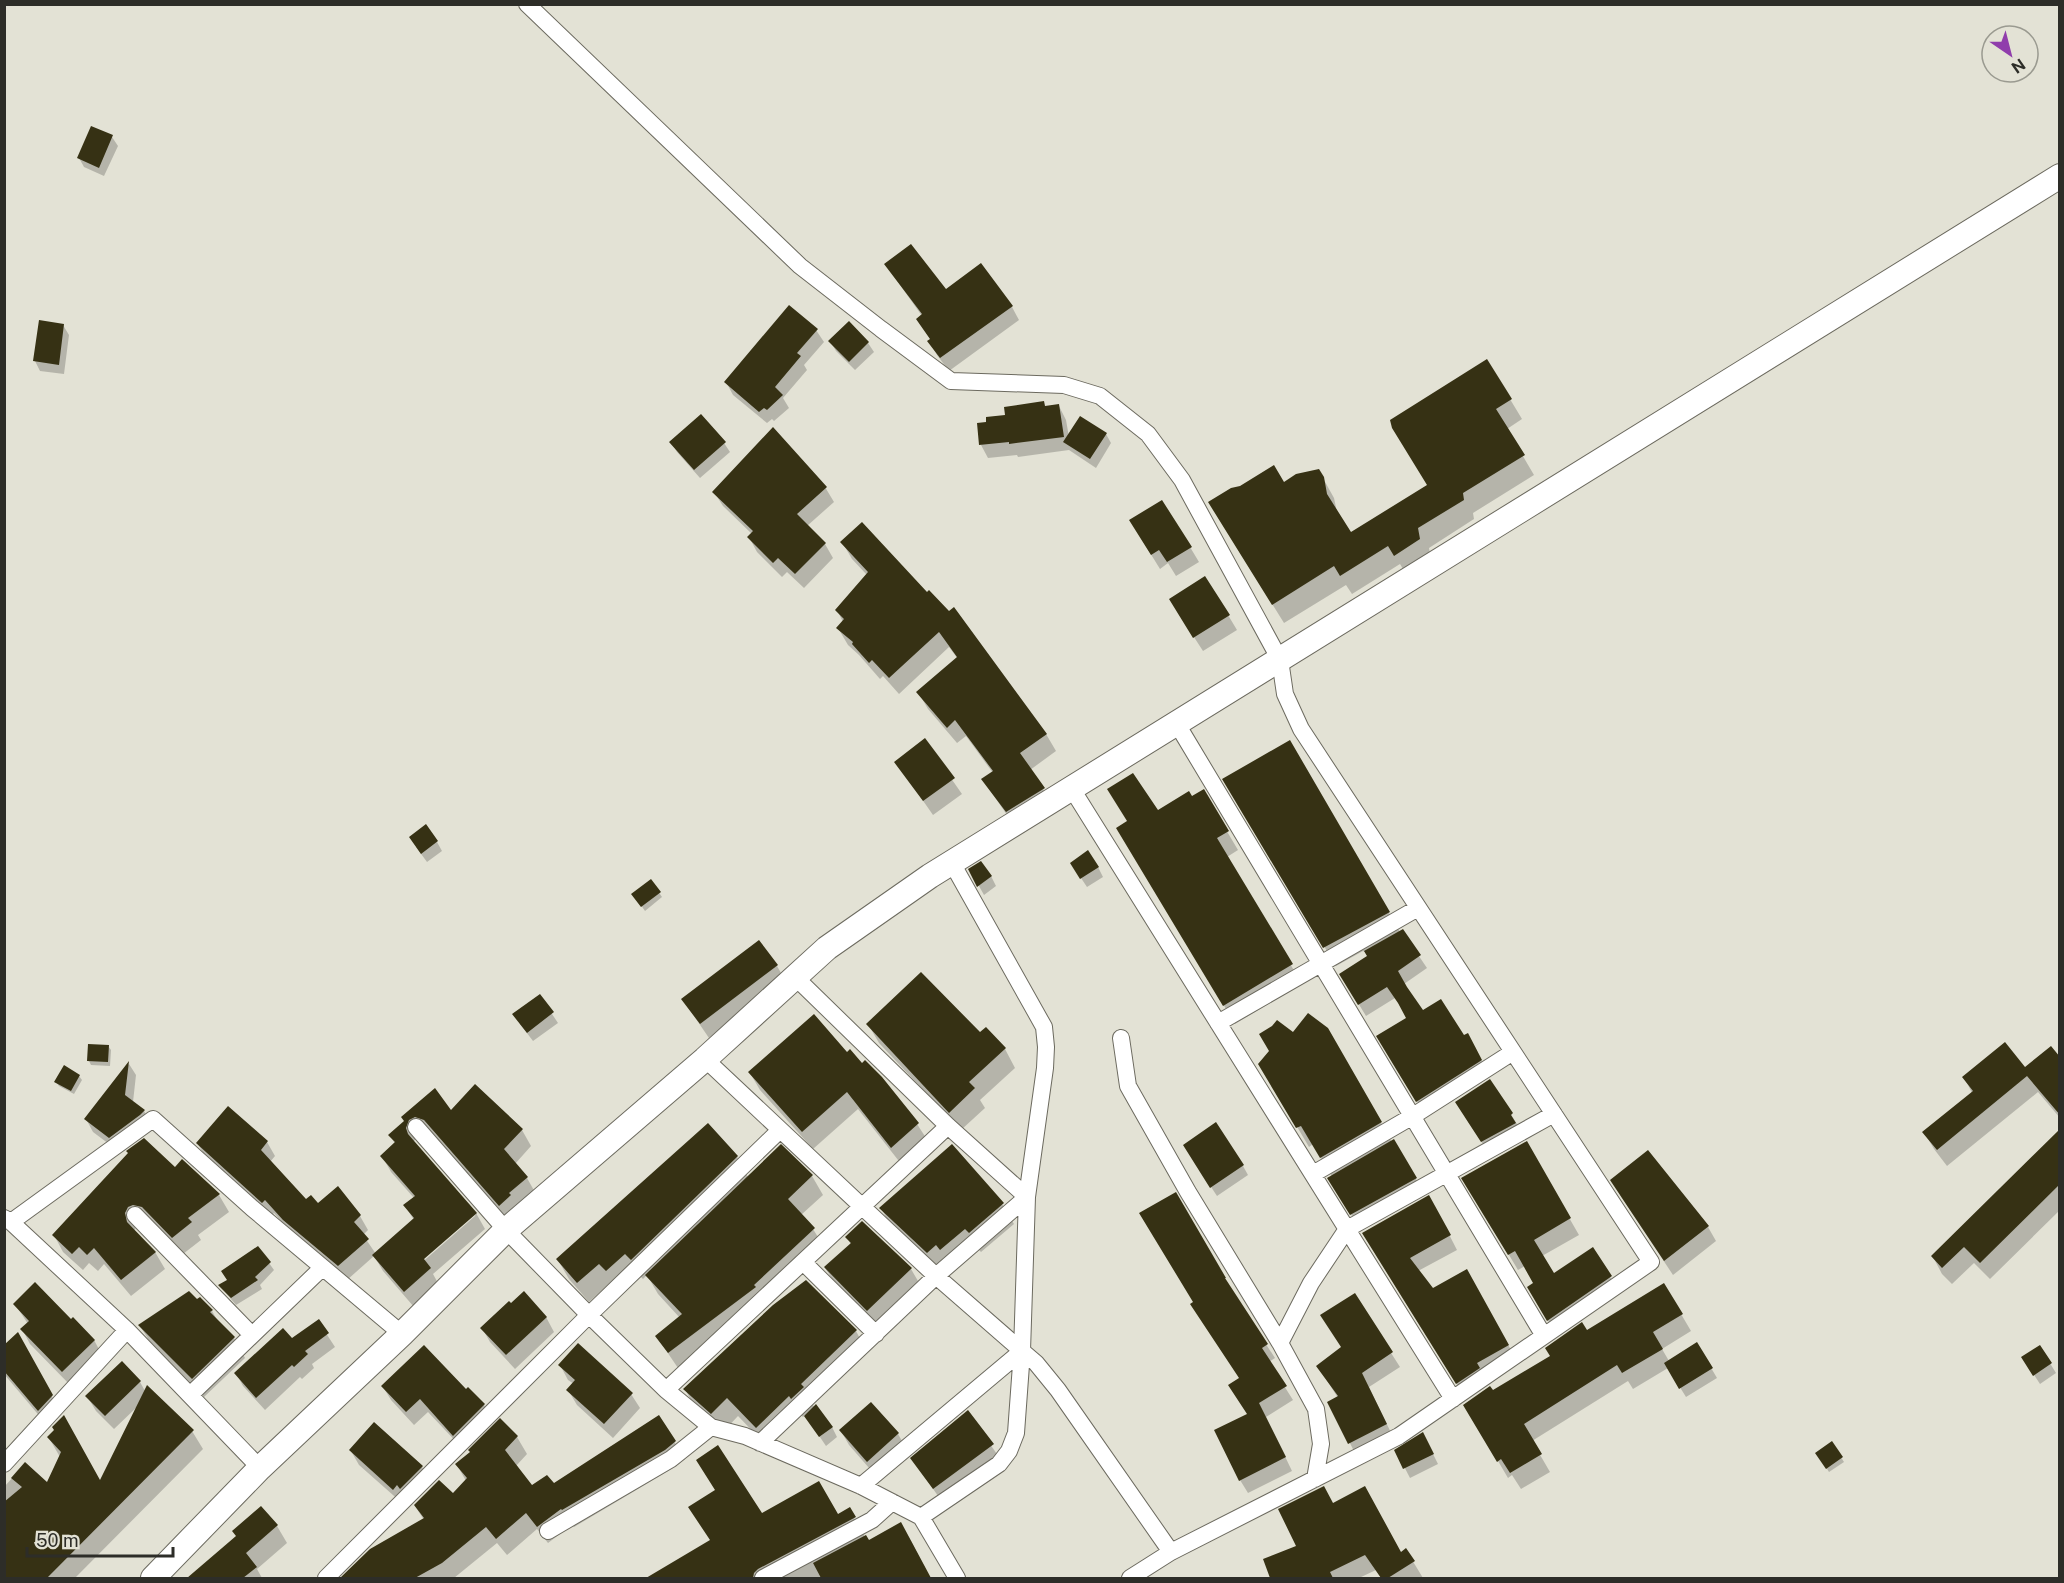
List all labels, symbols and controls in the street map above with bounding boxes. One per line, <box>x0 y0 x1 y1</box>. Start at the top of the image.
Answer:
north arrow <box>1980 24 2040 84</box>
text: N <box>2008 55 2029 77</box>
scale bar <box>27 1520 172 1558</box>
text: 50 m <box>36 1530 79 1551</box>

